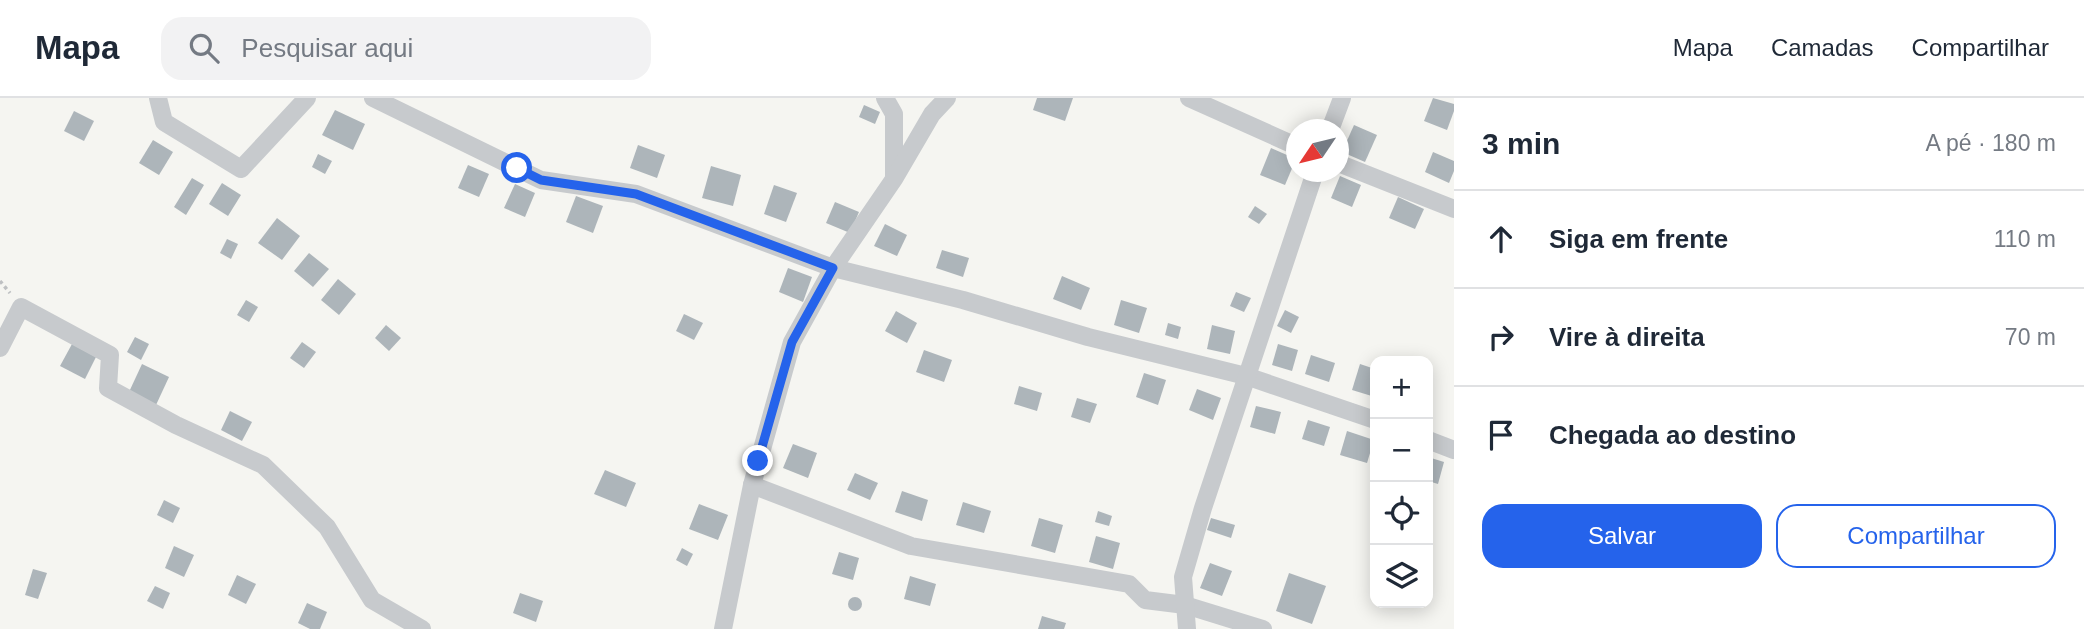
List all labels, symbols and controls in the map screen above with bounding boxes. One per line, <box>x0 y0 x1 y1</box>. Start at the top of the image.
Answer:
search box <box>161 17 651 80</box>
text: Mapa <box>35 29 119 66</box>
icon: search <box>185 29 223 67</box>
text: Pesquisar aqui <box>241 33 413 63</box>
text: Mapa <box>1673 34 1733 61</box>
text: Camadas <box>1771 34 1874 61</box>
text: Compartilhar <box>1912 34 2049 61</box>
north arrow <box>1286 119 1349 182</box>
text: 3 min <box>1482 127 1560 160</box>
text: A pé · 180 m <box>1926 130 2056 156</box>
route start <box>501 152 532 183</box>
icon: ahead <box>1482 220 1520 258</box>
text: Siga em frente <box>1549 224 1728 254</box>
text: 110 m <box>1994 226 2056 252</box>
icon: right <box>1482 318 1520 356</box>
text: Vire à direita <box>1549 322 1705 352</box>
text: 70 m <box>2005 324 2056 350</box>
map controls <box>1370 356 1433 608</box>
button: + <box>1370 356 1433 419</box>
icon: arrive <box>1482 416 1520 454</box>
button: − <box>1370 419 1433 482</box>
text: Chegada ao destino <box>1549 420 1796 450</box>
route end <box>742 445 773 476</box>
button: locate <box>1370 482 1433 545</box>
button: Salvar <box>1482 504 1762 568</box>
button: Compartilhar <box>1776 504 2056 568</box>
button: layers <box>1370 545 1433 608</box>

